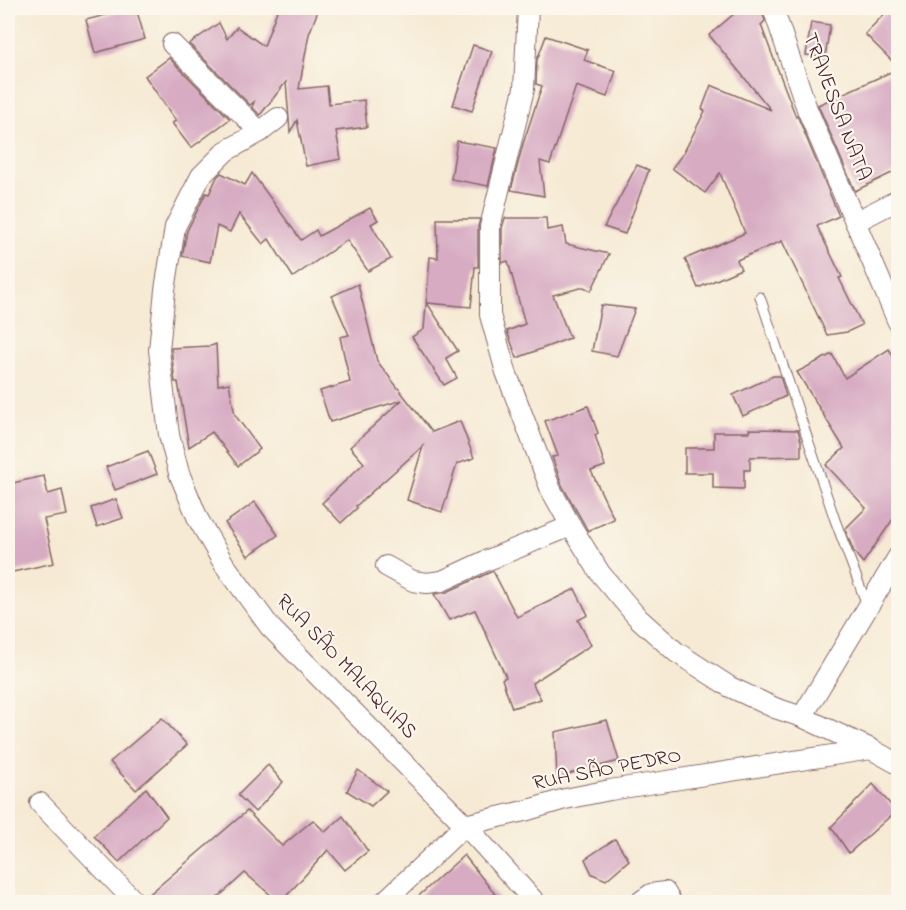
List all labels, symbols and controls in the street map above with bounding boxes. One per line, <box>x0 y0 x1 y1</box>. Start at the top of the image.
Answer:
street label: TRAVESSA NATA <box>794 29 878 185</box>
street label: RUA SÃO MALAQUIAS <box>269 588 423 746</box>
street label: RUA SÃO PEDRO <box>530 741 684 799</box>

